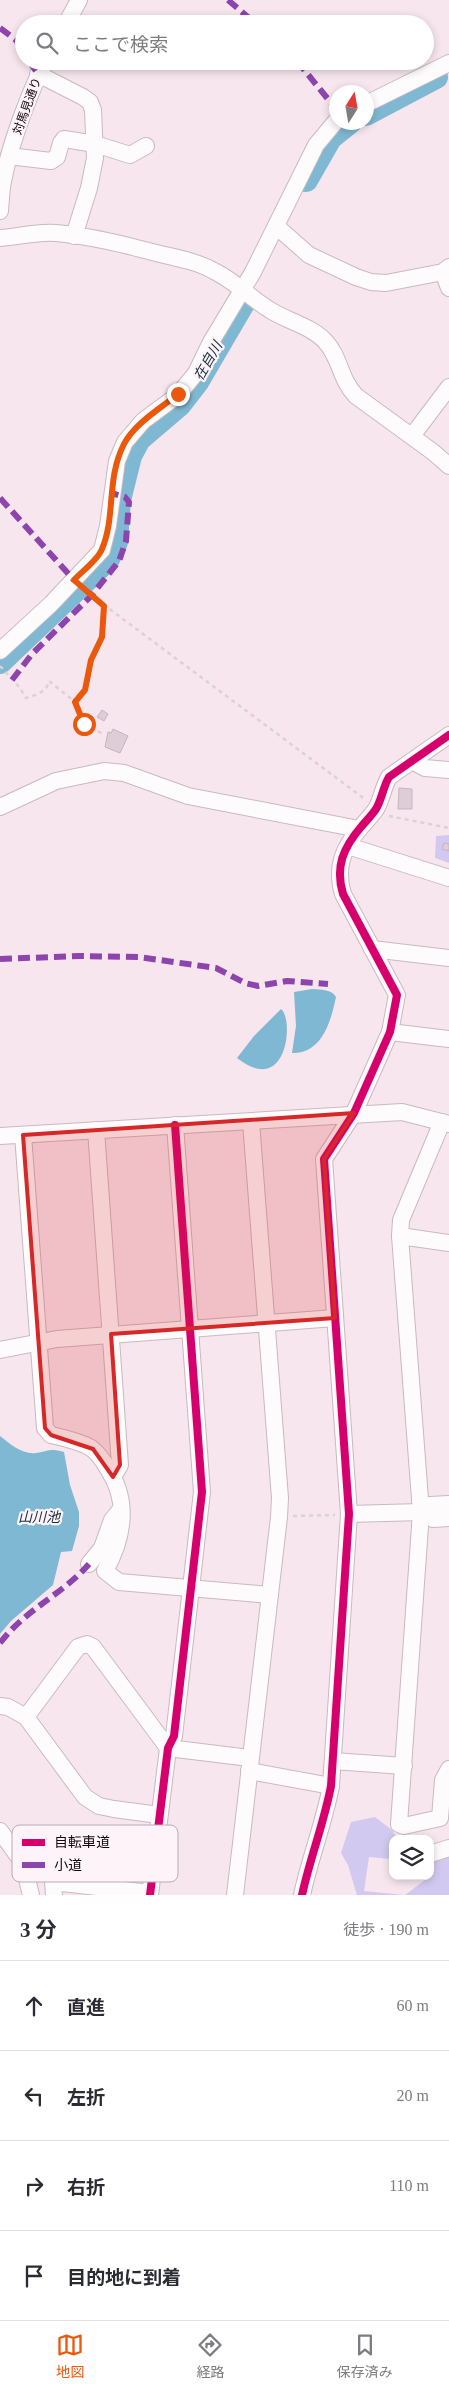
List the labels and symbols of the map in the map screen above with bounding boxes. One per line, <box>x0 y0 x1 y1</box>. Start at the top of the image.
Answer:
street label: 対馬見通り <box>10 75 44 137</box>
north arrow <box>329 85 374 130</box>
water label: 在自川 <box>191 337 226 383</box>
route end <box>167 383 190 406</box>
route start <box>73 713 96 736</box>
water label: 山川池 <box>18 1510 62 1525</box>
legend <box>12 1825 178 1882</box>
text: 自転車道 <box>54 1835 110 1850</box>
text: 小道 <box>54 1858 82 1873</box>

